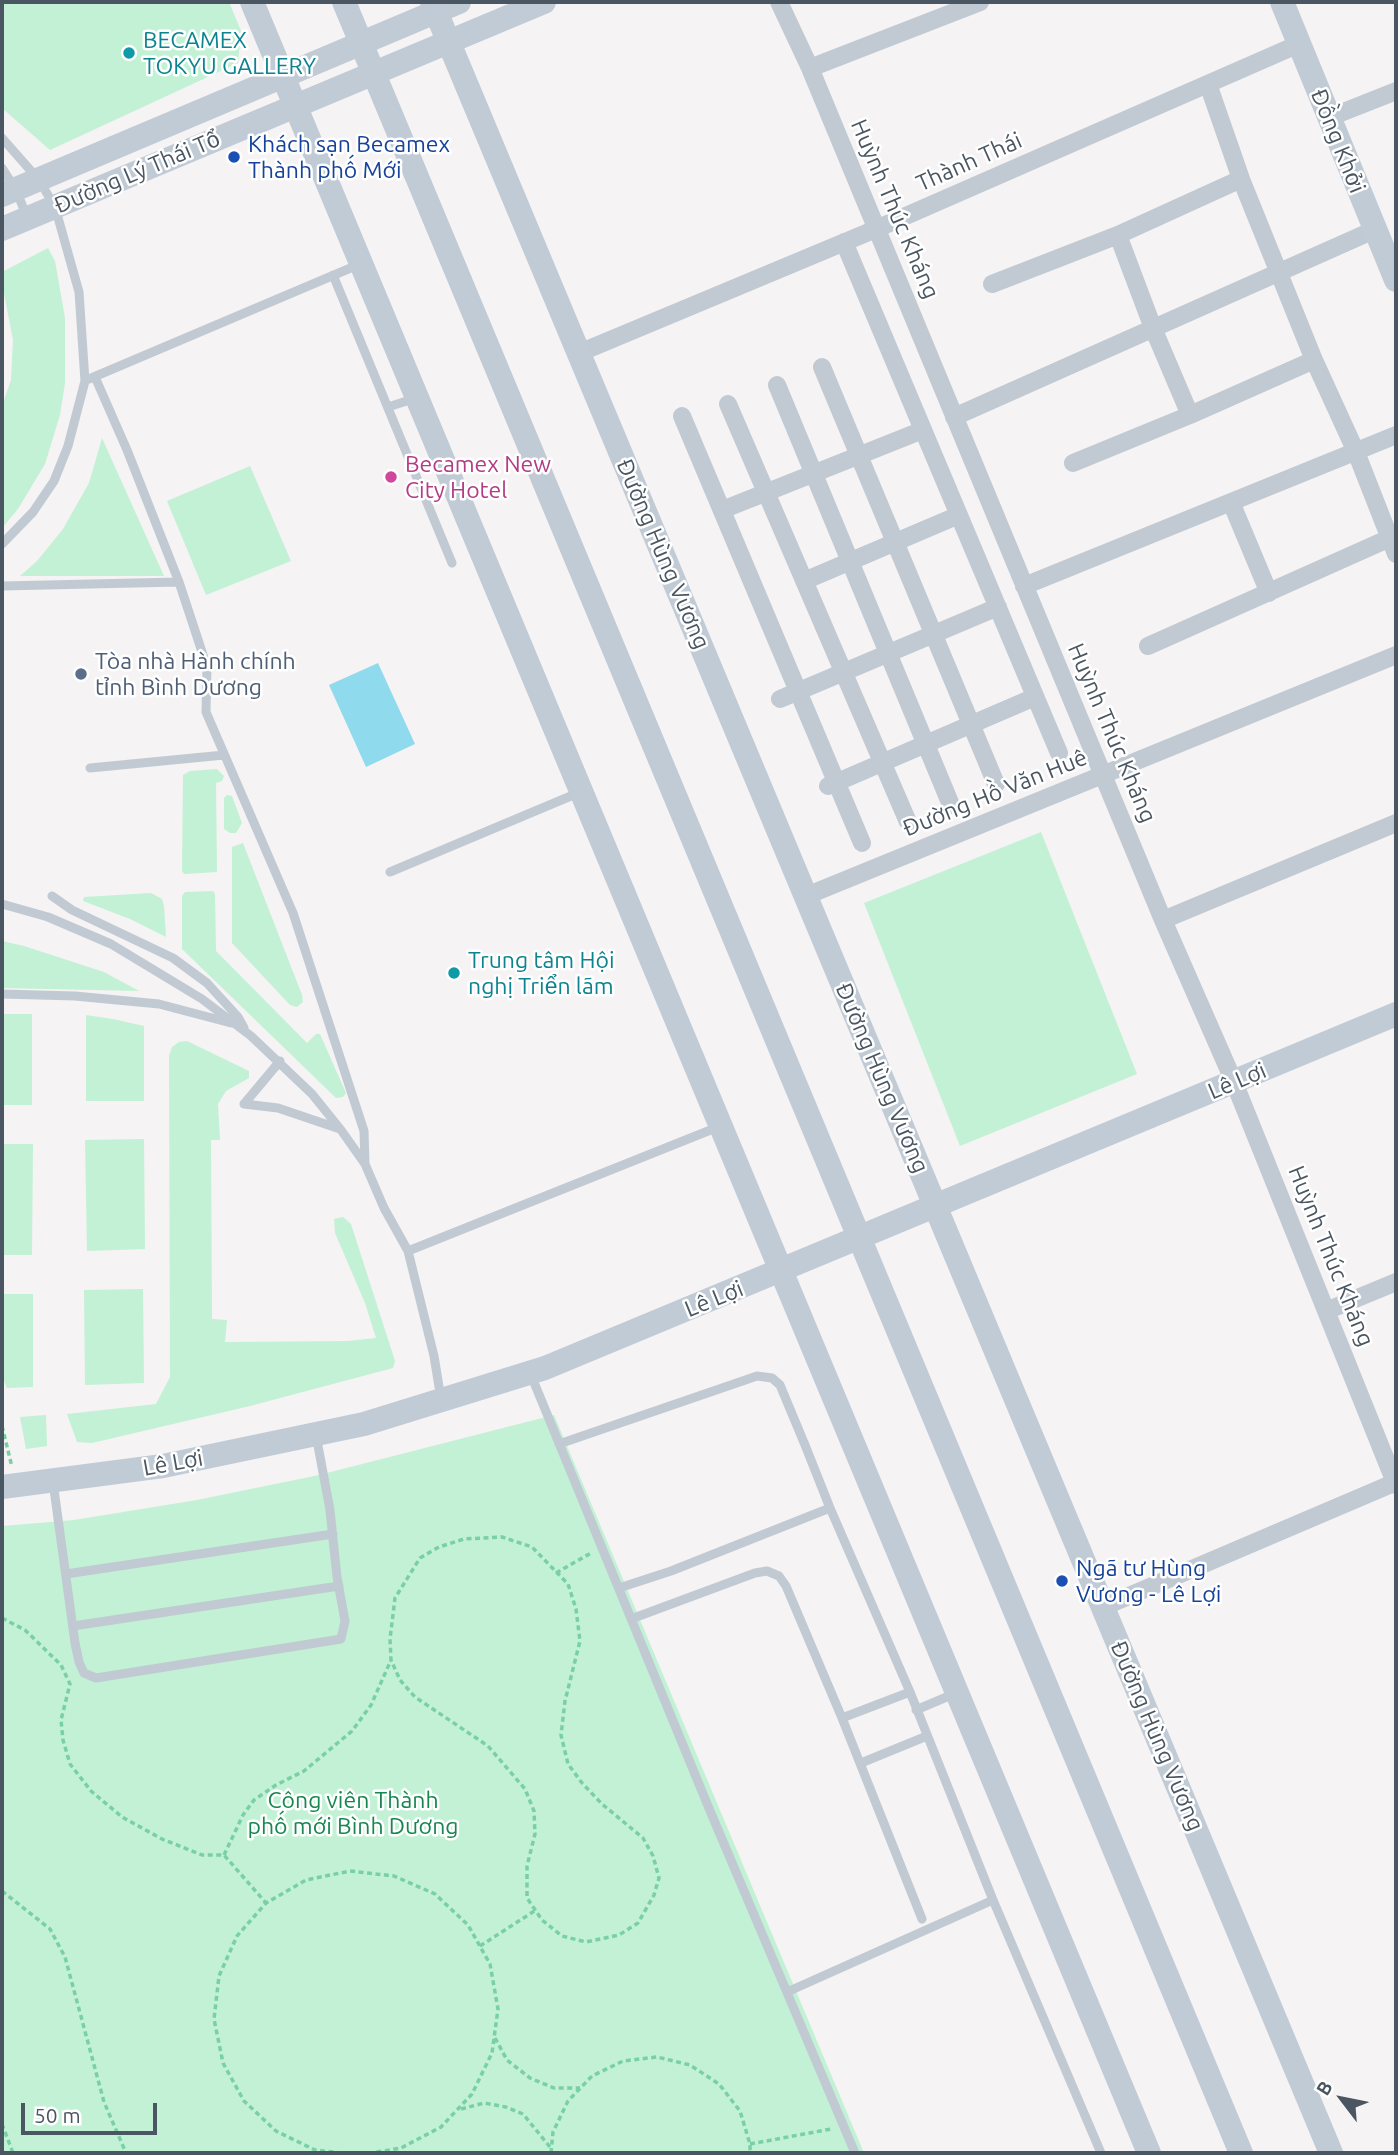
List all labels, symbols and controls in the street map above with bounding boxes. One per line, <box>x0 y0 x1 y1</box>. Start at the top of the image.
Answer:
place label: BECAMEX TOKYU GALLERY <box>143 26 316 80</box>
marker: BECAMEX TOKYU GALLERY <box>121 45 137 61</box>
street label: Đồng Khởi <box>1305 85 1371 197</box>
street label: Huỳnh Thúc Kháng <box>845 115 945 303</box>
street label: Đường Lý Thái Tổ <box>50 125 224 219</box>
street label: Thành Thái <box>912 126 1026 198</box>
place label: Khách sạn Becamex Thành phố Mới <box>248 130 450 184</box>
marker: Khách sạn Becamex Thành phố Mới <box>226 149 242 165</box>
place label: Becamex New City Hotel <box>405 450 551 504</box>
street label: Đường Hùng Vương <box>610 455 716 653</box>
marker: Becamex New City Hotel <box>383 469 399 485</box>
street label: Huỳnh Thúc Kháng <box>1062 639 1162 827</box>
place label: Tòa nhà Hành chính tỉnh Bình Dương <box>95 647 296 701</box>
marker: Tòa nhà Hành chính tỉnh Bình Dương <box>73 666 89 682</box>
street label: Đường Hồ Văn Huê <box>899 743 1091 843</box>
place label: Trung tâm Hội nghị Triển lãm <box>468 946 614 1000</box>
marker: Trung tâm Hội nghị Triển lãm <box>446 965 462 981</box>
street label: Đường Hùng Vương <box>829 979 935 1177</box>
street label: Lê Lợi <box>1204 1056 1270 1106</box>
street label: Huỳnh Thúc Kháng <box>1282 1162 1380 1350</box>
street label: Lê Lợi <box>681 1275 747 1323</box>
street label: Lê Lợi <box>141 1444 205 1482</box>
place label: Ngã tư Hùng Vương - Lê Lợi <box>1076 1554 1221 1608</box>
marker: Ngã tư Hùng Vương - Lê Lợi <box>1054 1573 1070 1589</box>
street label: Đường Hùng Vương <box>1104 1637 1210 1835</box>
park label: Công viên Thành phố mới Bình Dương <box>248 1786 458 1840</box>
north arrow <box>1307 2064 1377 2134</box>
text: B <box>1312 2077 1337 2099</box>
scale bar <box>24 2088 161 2132</box>
text: 50 m <box>34 2103 81 2127</box>

